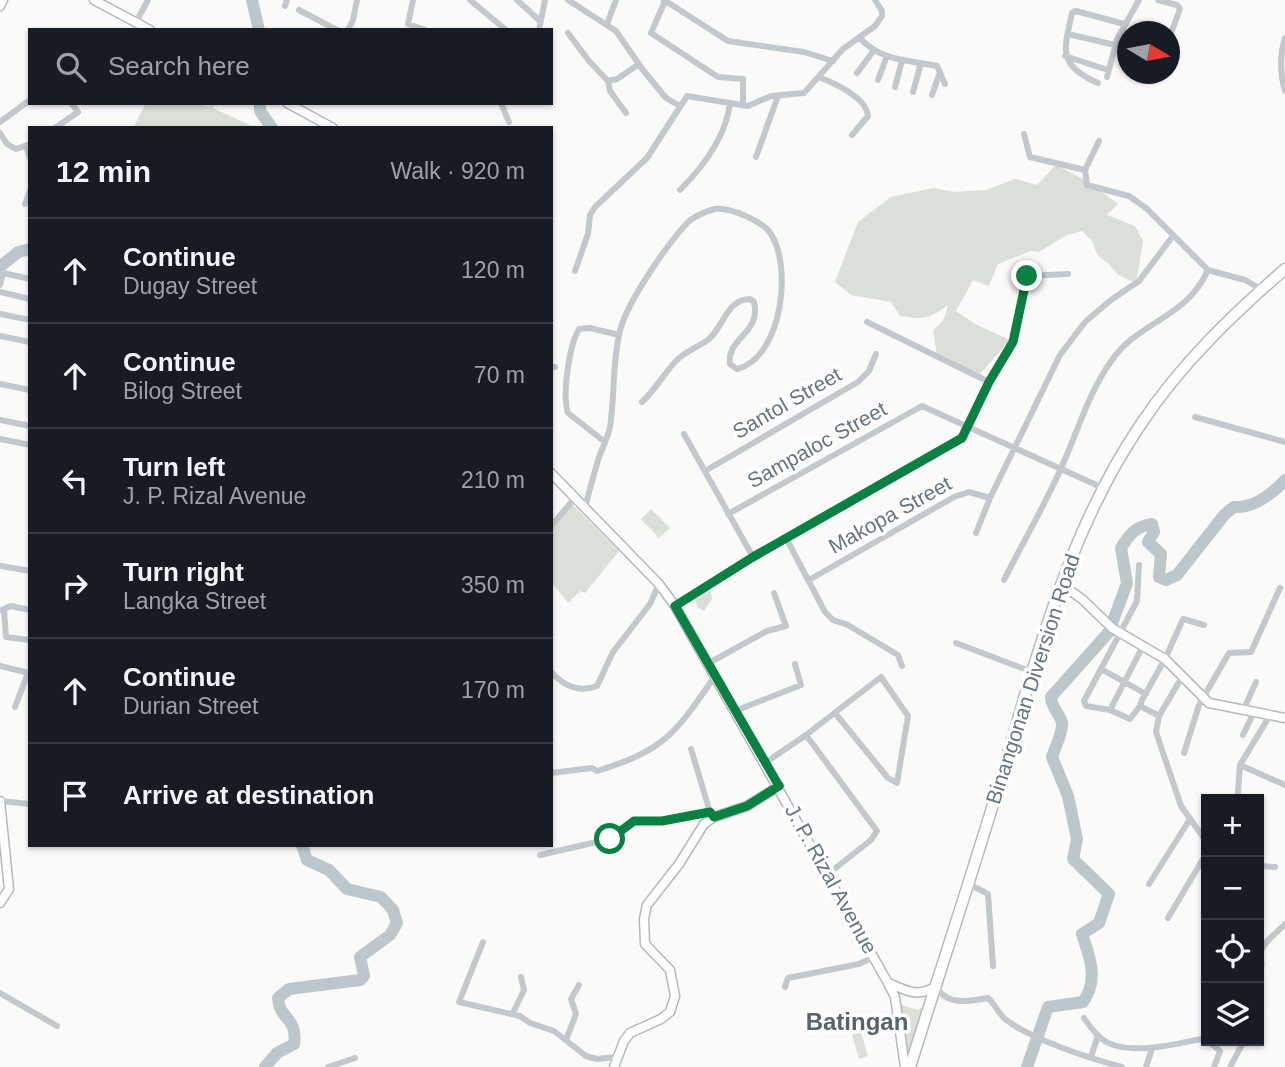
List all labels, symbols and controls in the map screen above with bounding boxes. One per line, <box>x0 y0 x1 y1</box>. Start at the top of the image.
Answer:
north arrow <box>1117 21 1180 84</box>
search box <box>28 28 553 105</box>
icon: search <box>52 48 90 86</box>
text: Search here <box>108 51 250 81</box>
text: 12 min <box>56 155 151 188</box>
text: Walk · 920 m <box>390 158 525 184</box>
text: Continue <box>123 242 236 272</box>
icon: ahead <box>56 252 94 290</box>
text: 120 m <box>461 257 525 283</box>
route end <box>1011 260 1042 291</box>
text: Dugay Street <box>123 273 257 299</box>
text: Continue <box>123 347 236 377</box>
icon: ahead <box>56 357 94 395</box>
text: 70 m <box>474 362 525 388</box>
street label: Santol Street <box>728 362 845 443</box>
text: Bilog Street <box>123 378 242 404</box>
street label: Sampaloc Street <box>743 397 890 492</box>
text: Turn left <box>123 452 225 482</box>
icon: left <box>56 462 94 500</box>
text: 210 m <box>461 467 525 493</box>
street label: Makopa Street <box>824 471 955 558</box>
text: J. P. Rizal Avenue <box>123 483 306 509</box>
street label: Binangonan Diversion Road <box>981 551 1084 807</box>
text: Turn right <box>123 557 244 587</box>
icon: right <box>56 567 94 605</box>
text: 350 m <box>461 572 525 598</box>
text: Langka Street <box>123 588 266 614</box>
text: Continue <box>123 662 236 692</box>
icon: ahead <box>56 672 94 710</box>
text: 170 m <box>461 677 525 703</box>
text: Durian Street <box>123 693 259 719</box>
icon: arrive <box>56 777 94 815</box>
text: Arrive at destination <box>123 780 374 810</box>
map controls <box>1201 794 1264 1046</box>
button: + <box>1201 794 1264 857</box>
street label: J. P. Rizal Avenue <box>781 800 882 958</box>
route start <box>594 823 625 854</box>
button: − <box>1201 857 1264 920</box>
button: locate <box>1201 920 1264 983</box>
button: layers <box>1201 983 1264 1046</box>
district label: Batingan <box>806 1008 908 1035</box>

